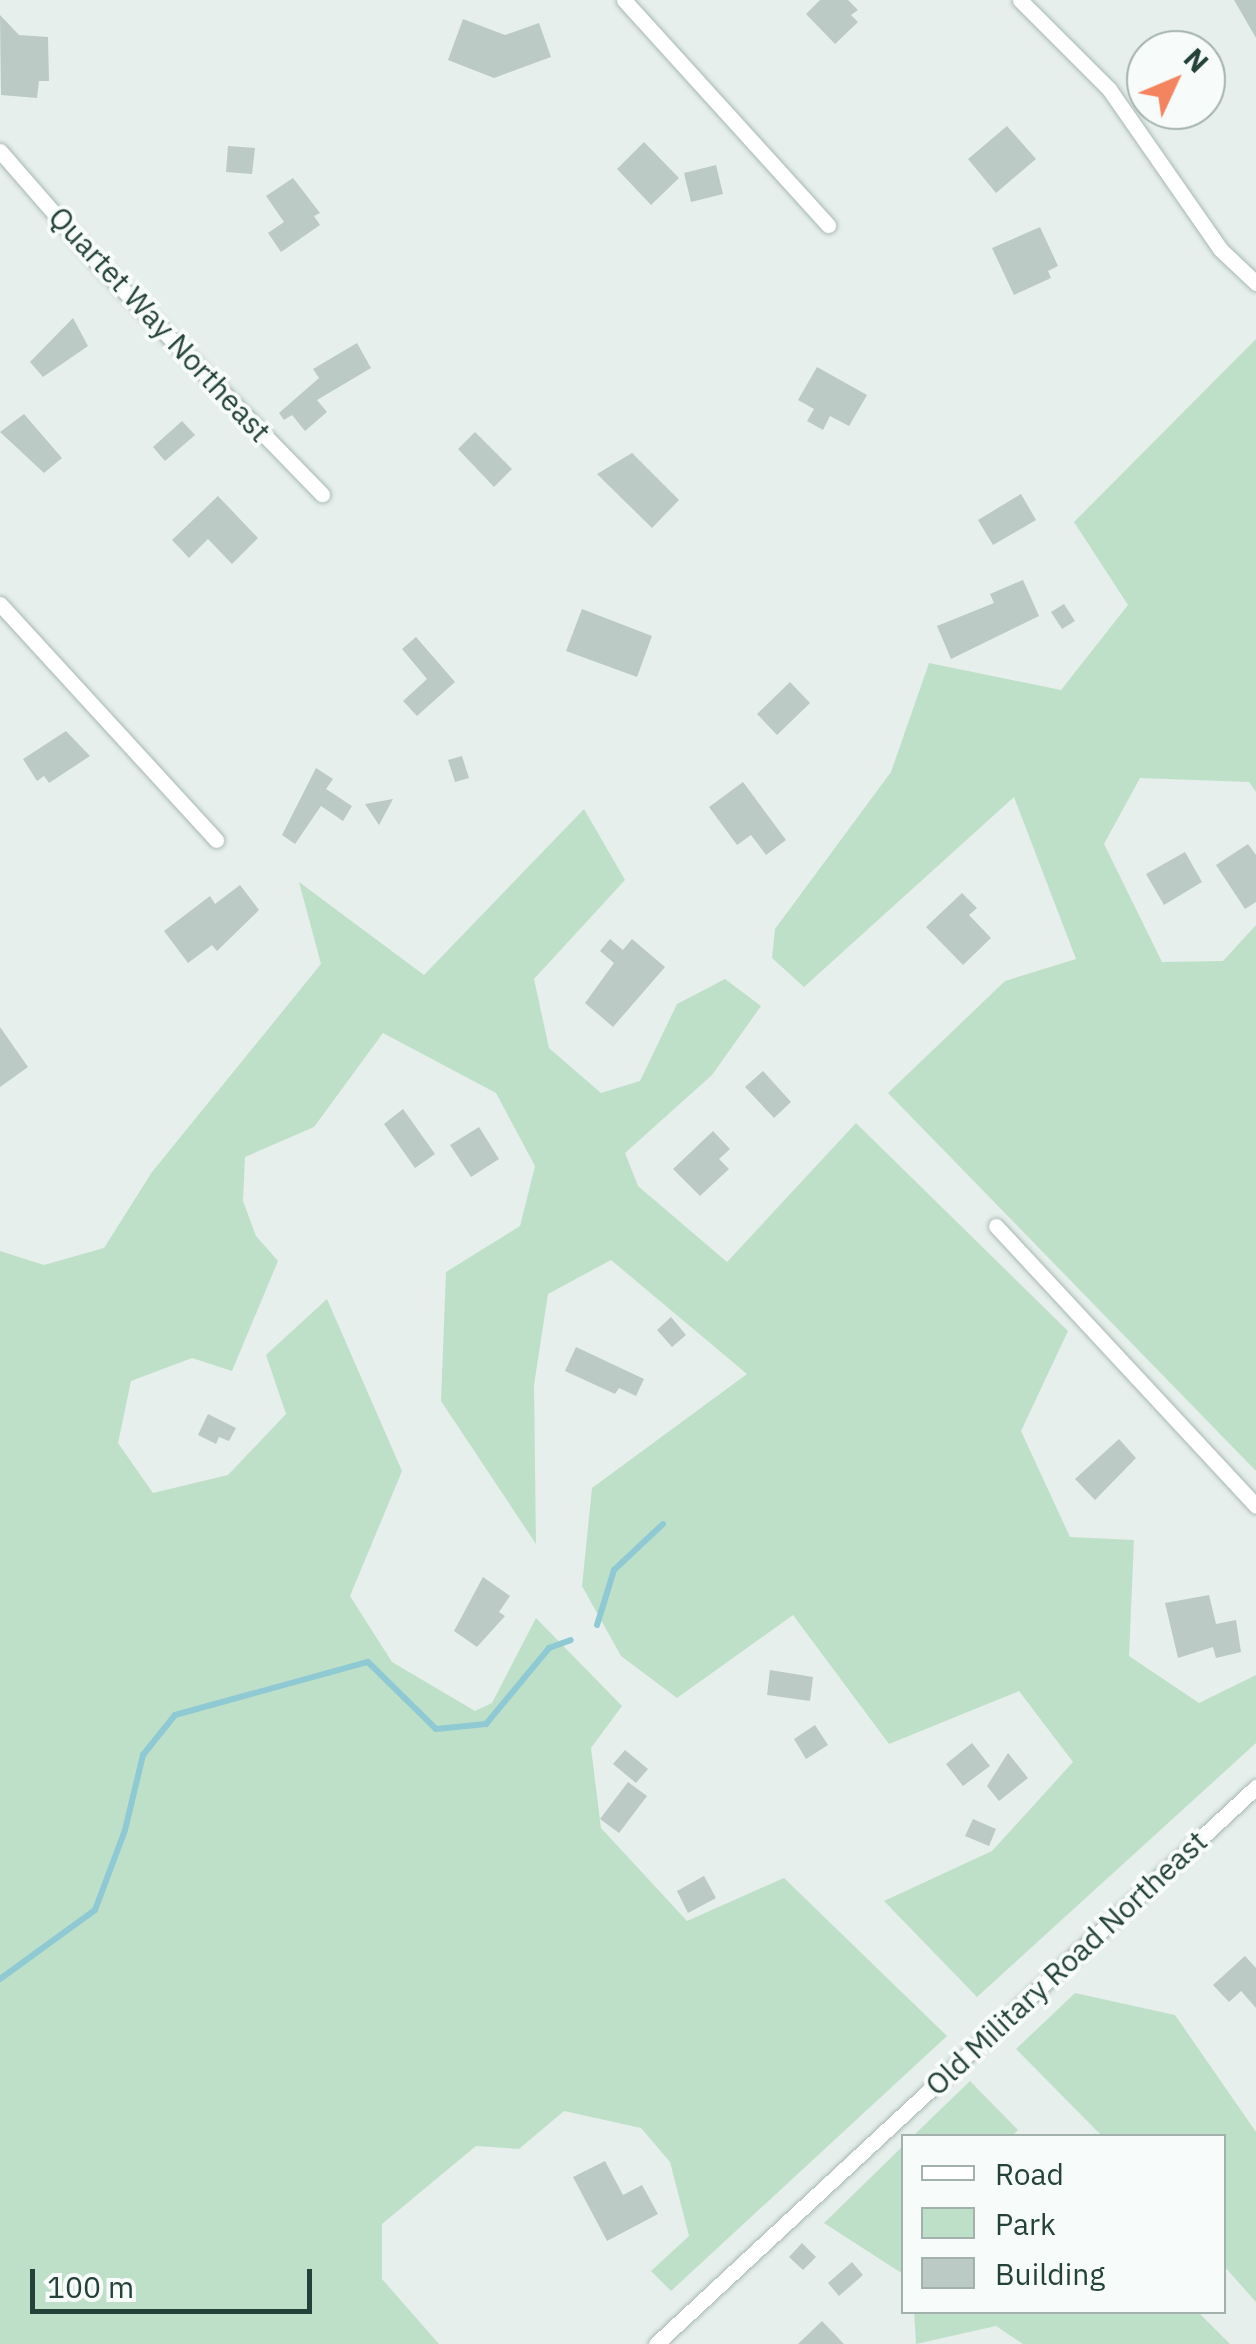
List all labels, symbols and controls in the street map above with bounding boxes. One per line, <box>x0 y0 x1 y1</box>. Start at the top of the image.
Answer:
north arrow <box>1126 30 1226 130</box>
text: N <box>1176 40 1217 80</box>
street label: Quartet Way Northeast <box>42 199 278 449</box>
street label: Old Military Road Northeast <box>918 1823 1214 2103</box>
legend <box>901 2134 1226 2314</box>
text: Road <box>995 2154 1064 2193</box>
text: Park <box>995 2204 1056 2243</box>
scale bar <box>35 2249 318 2311</box>
text: Building <box>995 2254 1105 2293</box>
text: 100 m <box>47 2267 134 2306</box>

